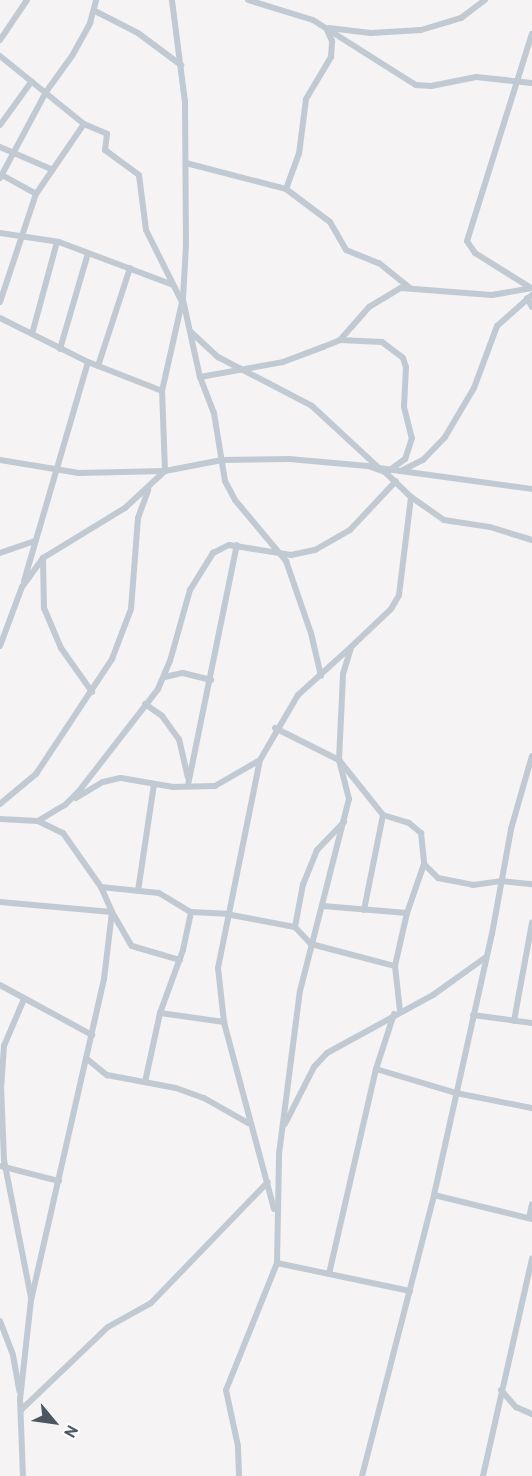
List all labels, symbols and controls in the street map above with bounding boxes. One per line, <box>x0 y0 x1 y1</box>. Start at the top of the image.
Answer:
north arrow <box>24 1392 84 1452</box>
text: N <box>58 1421 81 1441</box>

